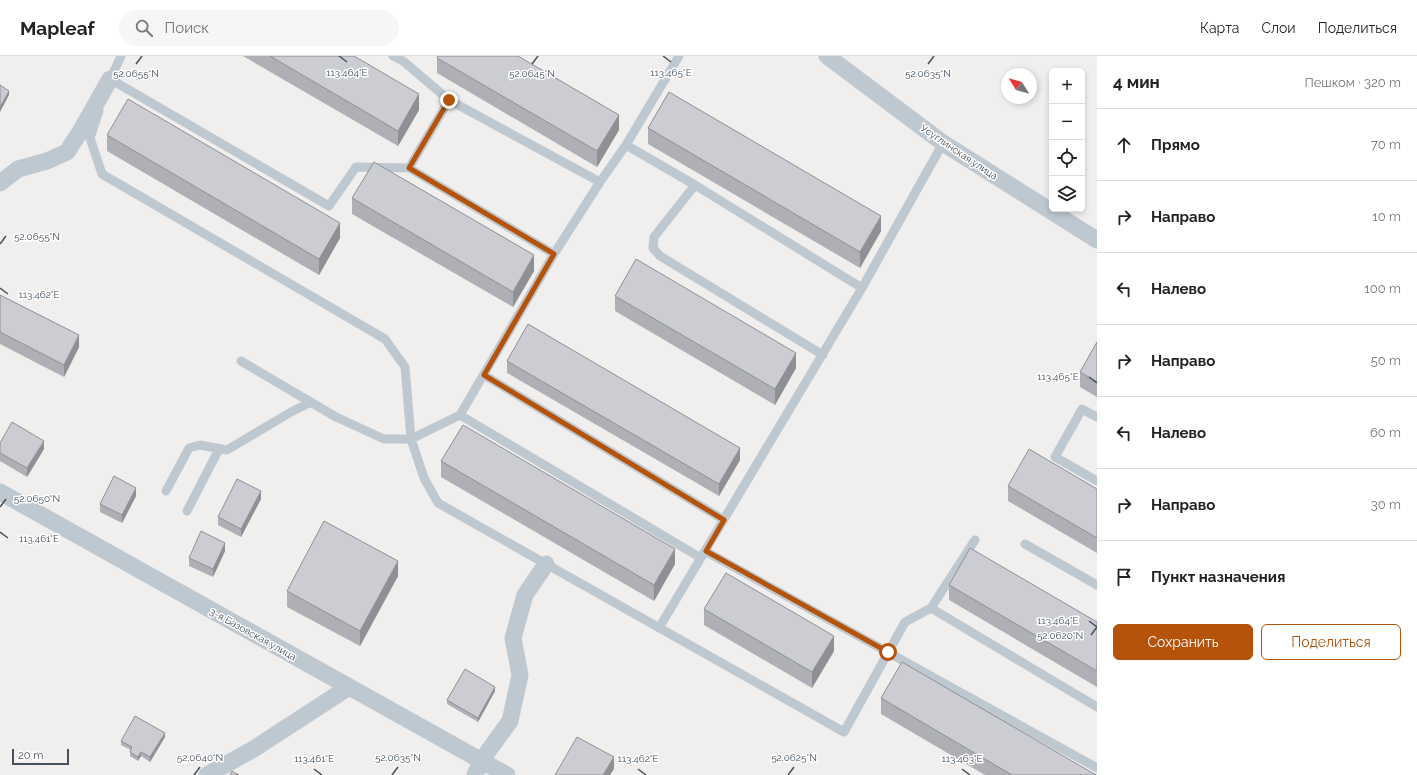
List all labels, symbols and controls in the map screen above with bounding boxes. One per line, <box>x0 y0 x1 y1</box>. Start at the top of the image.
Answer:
search box <box>119 10 399 46</box>
text: Mapleaf <box>20 17 95 39</box>
icon: search <box>133 17 155 39</box>
text: Поиск <box>165 19 209 37</box>
text: Карта <box>1200 20 1239 36</box>
text: Слои <box>1261 20 1296 36</box>
text: Поделиться <box>1318 20 1397 36</box>
text: 113.464°E <box>326 67 368 78</box>
text: 113.465°E <box>650 67 692 78</box>
text: 52.0655°N <box>113 68 159 79</box>
text: 52.0645°N <box>509 68 555 79</box>
text: 52.0635°N <box>905 68 951 79</box>
north arrow <box>1001 68 1037 104</box>
map controls <box>1049 68 1085 212</box>
button: + <box>1049 68 1085 104</box>
text: 4 мин <box>1113 72 1160 92</box>
text: Пешком · 320 m <box>1304 75 1401 90</box>
route end <box>440 91 458 109</box>
button: − <box>1049 104 1085 140</box>
street label: Усуглинская улица <box>918 122 1000 182</box>
icon: ahead <box>1113 134 1135 156</box>
text: Прямо <box>1151 136 1200 154</box>
text: 70 m <box>1371 137 1401 152</box>
button: locate <box>1049 140 1085 176</box>
button: layers <box>1049 176 1085 212</box>
icon: right <box>1113 206 1135 228</box>
text: Направо <box>1151 208 1215 226</box>
text: 10 m <box>1372 209 1401 224</box>
text: 52.0655°N <box>14 231 60 242</box>
icon: left <box>1113 278 1135 300</box>
text: Налево <box>1151 280 1206 298</box>
text: 100 m <box>1364 281 1401 296</box>
text: 113.462°E <box>18 289 60 300</box>
icon: right <box>1113 350 1135 372</box>
text: Направо <box>1151 352 1215 370</box>
text: 50 m <box>1371 353 1401 368</box>
text: 113.465°E <box>1037 371 1079 382</box>
icon: left <box>1113 422 1135 444</box>
text: Налево <box>1151 424 1206 442</box>
text: 60 m <box>1370 425 1401 440</box>
text: 52.0650°N <box>14 493 60 504</box>
icon: right <box>1113 494 1135 516</box>
text: Направо <box>1151 496 1215 514</box>
text: 30 m <box>1371 497 1401 512</box>
text: 113.461°E <box>19 533 59 544</box>
icon: arrive <box>1113 566 1135 588</box>
text: Пункт назначения <box>1151 568 1285 586</box>
street label: 3-я Базовская улица <box>208 606 298 662</box>
text: 113.464°E <box>1037 615 1079 626</box>
button: Сохранить <box>1113 624 1253 660</box>
button: Поделиться <box>1261 624 1401 660</box>
text: 52.0620°N <box>1037 630 1083 641</box>
route start <box>879 643 897 661</box>
scale bar <box>12 747 69 766</box>
text: 20 m <box>18 749 43 762</box>
text: 52.0640°N <box>177 752 223 763</box>
text: 52.0635°N <box>375 752 421 763</box>
text: 52.0625°N <box>771 752 817 763</box>
text: 113.461°E <box>294 753 334 764</box>
text: 113.462°E <box>617 753 659 764</box>
text: 113.463°E <box>941 753 983 764</box>

